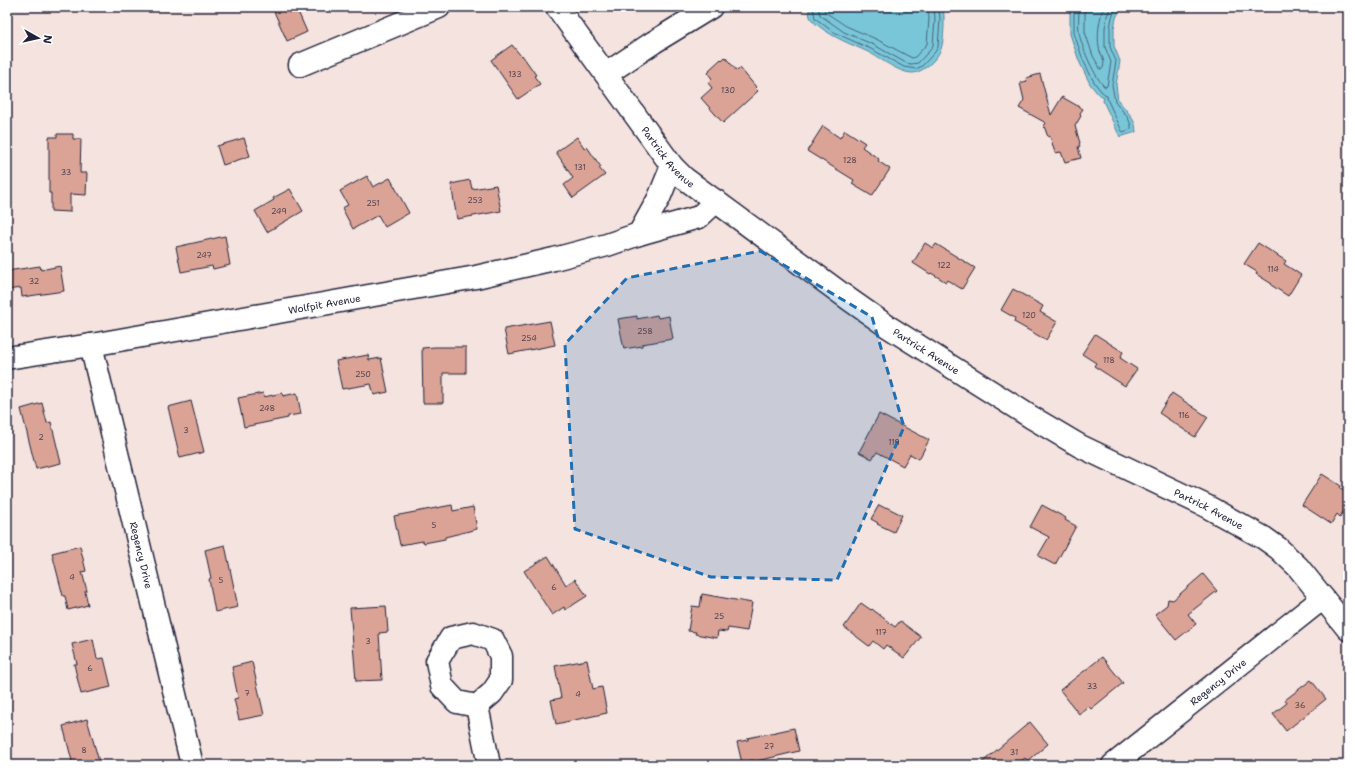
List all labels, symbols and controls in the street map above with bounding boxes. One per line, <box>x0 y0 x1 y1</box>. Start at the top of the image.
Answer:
north arrow <box>18 18 58 58</box>
text: N <box>39 34 55 45</box>
house number: 133 <box>508 69 522 80</box>
house number: 130 <box>721 85 735 96</box>
street label: Partrick Avenue <box>639 124 698 191</box>
house number: 128 <box>843 155 857 166</box>
house number: 131 <box>574 162 586 173</box>
house number: 33 <box>61 167 71 178</box>
house number: 253 <box>467 195 483 206</box>
house number: 251 <box>366 198 380 209</box>
house number: 249 <box>271 206 287 217</box>
house number: 247 <box>196 250 212 261</box>
house number: 122 <box>937 260 951 271</box>
house number: 114 <box>1267 264 1279 275</box>
house number: 32 <box>29 276 40 287</box>
street label: Wolfpit Avenue <box>287 291 362 317</box>
house number: 120 <box>1022 310 1036 321</box>
street label: Partrick Avenue <box>891 325 962 377</box>
house number: 258 <box>637 326 653 337</box>
house number: 254 <box>521 333 537 344</box>
house number: 118 <box>1103 355 1115 366</box>
house number: 250 <box>355 369 371 380</box>
house number: 248 <box>259 403 275 414</box>
house number: 116 <box>1178 410 1190 421</box>
house number: 3 <box>183 425 189 436</box>
house number: 2 <box>38 432 44 443</box>
house number: 119 <box>888 437 900 448</box>
street label: Partrick Avenue <box>1172 485 1246 532</box>
street label: Regency Drive <box>127 520 156 590</box>
house number: 5 <box>432 520 437 531</box>
house number: 4 <box>69 572 75 583</box>
house number: 5 <box>219 575 224 586</box>
house number: 6 <box>551 582 557 593</box>
house number: 25 <box>714 611 724 622</box>
house number: 117 <box>875 627 887 638</box>
house number: 3 <box>365 636 371 647</box>
street label: Regency Drive <box>1187 655 1249 708</box>
house number: 6 <box>87 663 93 674</box>
house number: 33 <box>1087 681 1097 692</box>
house number: 7 <box>244 688 250 699</box>
house number: 4 <box>575 689 581 700</box>
house number: 36 <box>1295 700 1306 711</box>
house number: 27 <box>764 741 775 752</box>
house number: 8 <box>81 745 87 756</box>
house number: 31 <box>1010 747 1018 758</box>

